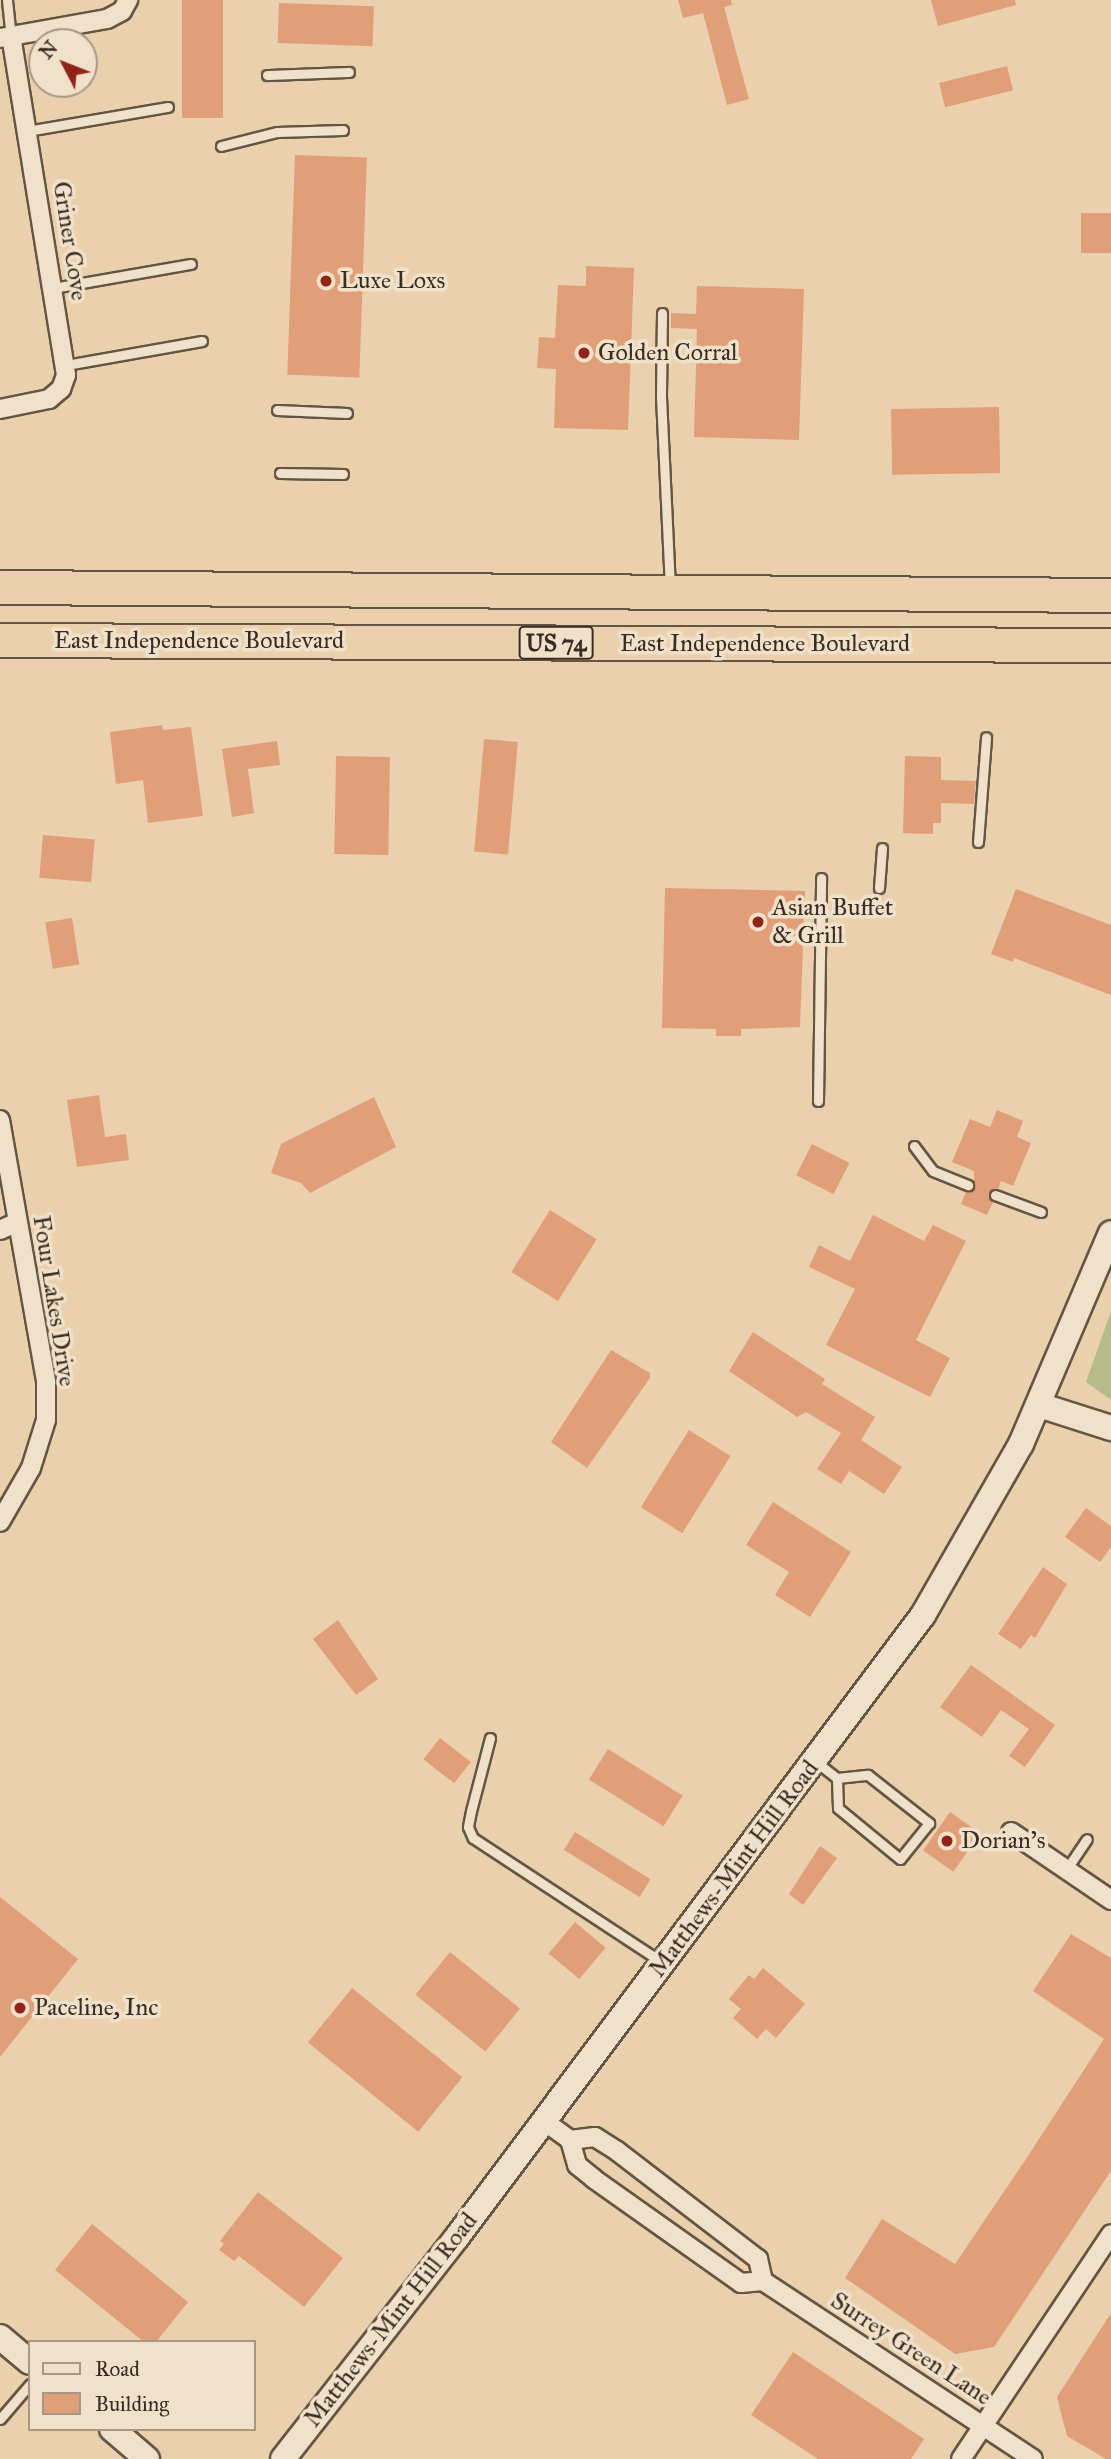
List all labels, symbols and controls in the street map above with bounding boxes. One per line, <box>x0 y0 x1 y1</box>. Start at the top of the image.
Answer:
north arrow <box>28 28 98 98</box>
text: N <box>35 36 62 64</box>
street label: Griner Cove <box>46 180 94 302</box>
place label: Luxe Loxs <box>340 267 445 295</box>
marker: Luxe Loxs <box>318 273 334 289</box>
place label: Golden Corral <box>598 339 738 367</box>
marker: Golden Corral <box>576 345 592 361</box>
road number: US 74 <box>518 624 594 663</box>
street label: East Independence Boulevard <box>54 627 344 655</box>
street label: East Independence Boulevard <box>620 630 910 658</box>
place label: Asian Buffet & Grill <box>772 894 893 950</box>
marker: Asian Buffet & Grill <box>750 914 766 930</box>
street label: Four Lakes Drive <box>26 1214 82 1388</box>
street label: Matthews-Mint Hill Road <box>643 1755 825 1983</box>
place label: Dorian's <box>961 1827 1045 1855</box>
marker: Dorian's <box>939 1833 955 1849</box>
place label: Paceline, Inc <box>34 1994 158 2022</box>
marker: Paceline, Inc <box>12 2000 28 2016</box>
street label: Matthews-Mint Hill Road <box>298 2207 484 2433</box>
street label: Surrey Green Lane <box>825 2286 997 2412</box>
legend <box>28 2340 256 2431</box>
text: Road <box>95 2356 140 2382</box>
text: Building <box>95 2391 169 2417</box>

